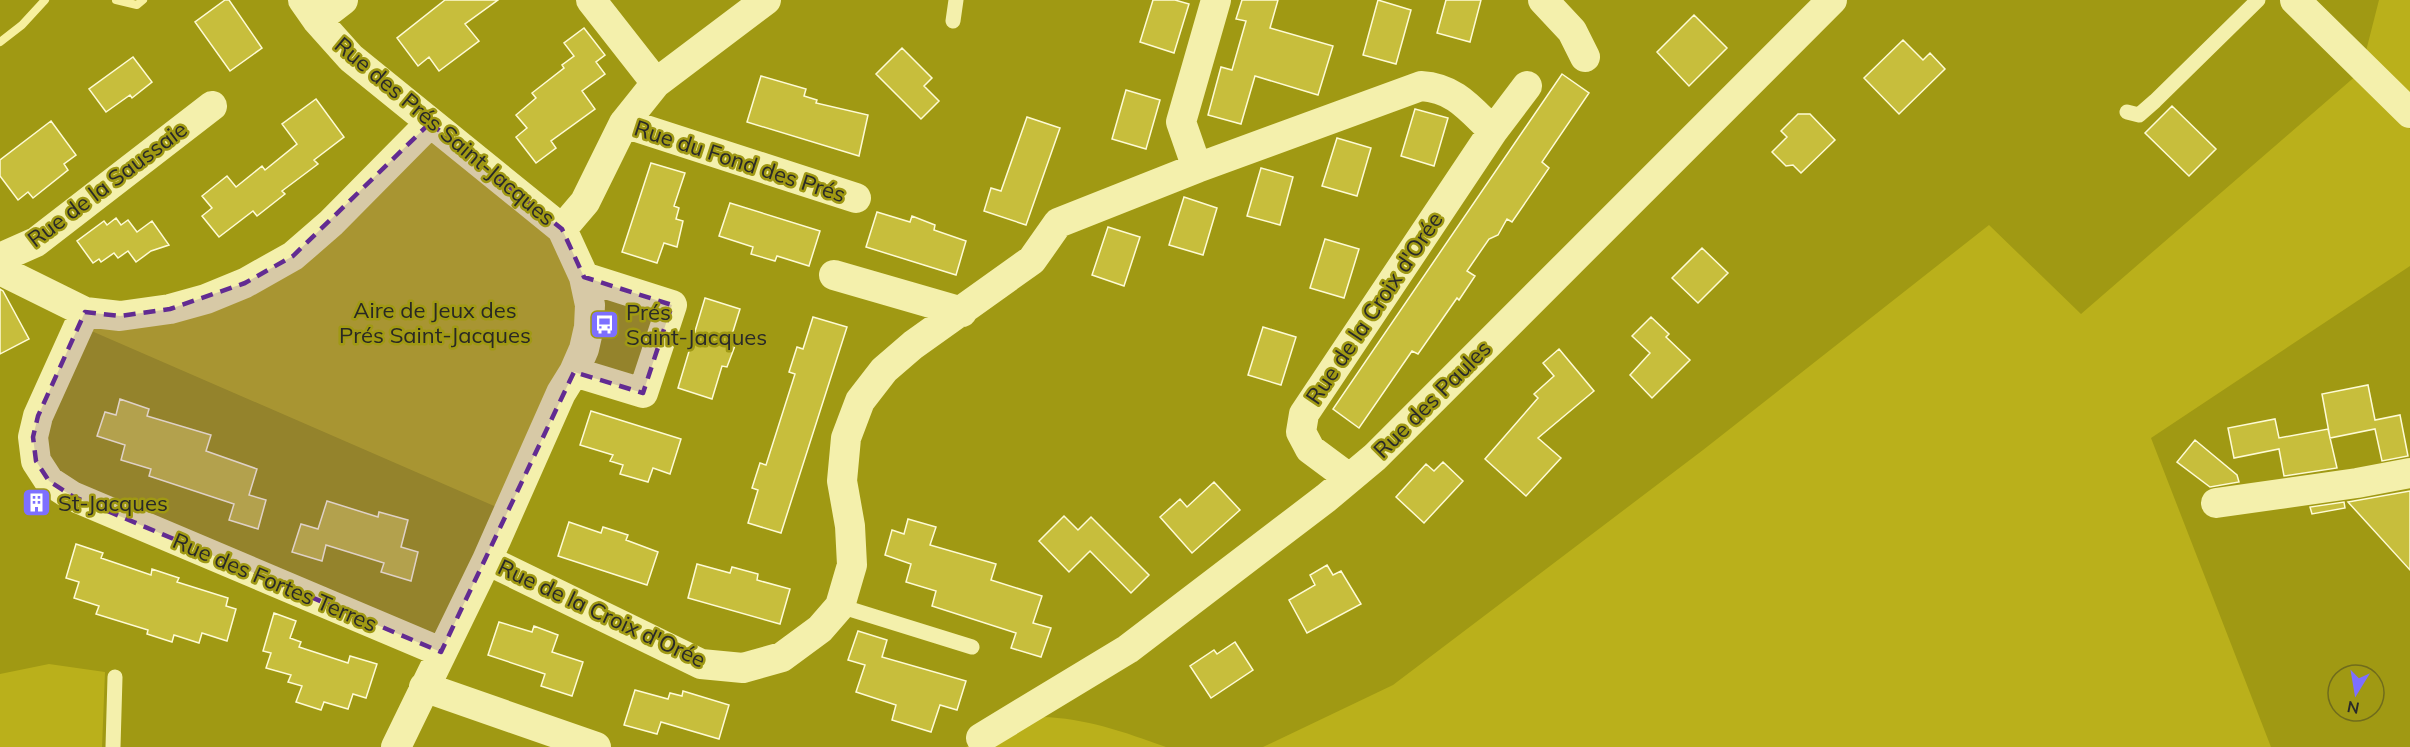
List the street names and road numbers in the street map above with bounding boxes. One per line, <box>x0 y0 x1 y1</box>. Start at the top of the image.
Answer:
street label: Rue des Prés Saint-Jacques <box>329 31 561 231</box>
street label: Rue du Fond des Prés <box>631 114 849 208</box>
street label: Rue de la Saussaie <box>22 115 192 253</box>
street label: Rue de la Croix d'Orée <box>1299 207 1449 409</box>
street label: Rue des Paules <box>1367 334 1497 464</box>
street label: Rue des Fortes Terres <box>169 526 381 638</box>
street label: Rue de la Croix d'Orée <box>494 553 710 673</box>

